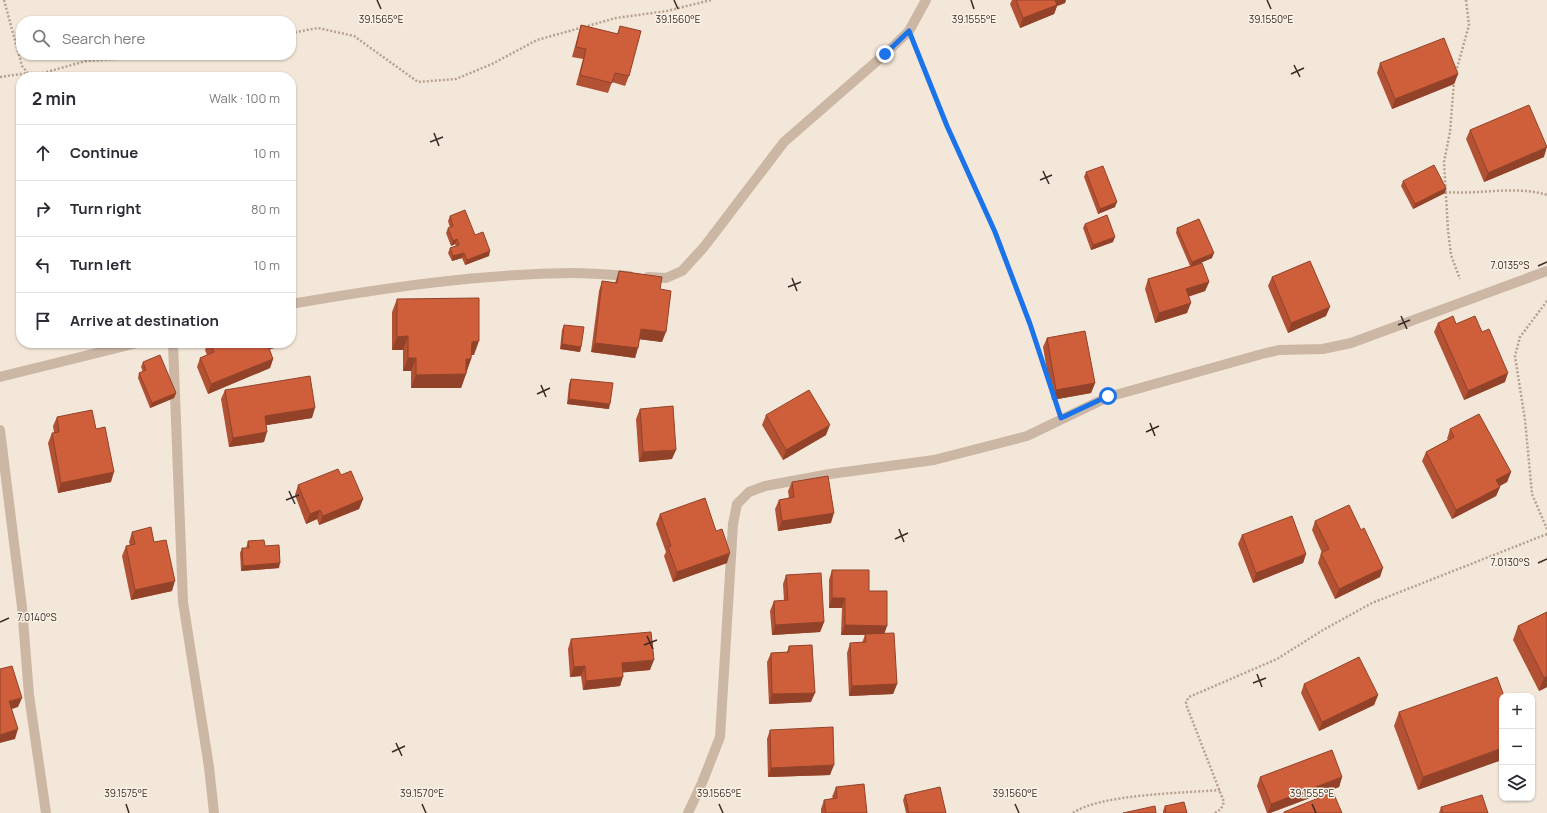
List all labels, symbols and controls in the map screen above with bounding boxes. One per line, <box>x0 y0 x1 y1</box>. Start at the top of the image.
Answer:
text: 39.1565°E <box>359 12 404 26</box>
text: 39.1560°E <box>655 12 701 26</box>
text: 39.1555°E <box>952 12 996 26</box>
text: 39.1550°E <box>1249 12 1294 26</box>
search box <box>16 16 296 60</box>
icon: search <box>30 27 52 49</box>
text: Search here <box>62 28 145 49</box>
route end <box>876 45 894 63</box>
text: 2 min <box>32 87 76 110</box>
text: Walk · 100 m <box>209 89 280 107</box>
icon: ahead <box>32 142 54 164</box>
text: Continue <box>70 142 138 163</box>
text: 10 m <box>253 144 280 162</box>
icon: right <box>32 198 54 220</box>
text: Turn right <box>70 198 141 219</box>
text: 80 m <box>251 200 280 218</box>
icon: left <box>32 254 54 276</box>
text: Turn left <box>70 254 132 275</box>
text: 10 m <box>253 256 280 274</box>
text: 7.0135°S <box>1491 258 1529 272</box>
icon: arrive <box>32 310 54 332</box>
text: Arrive at destination <box>70 310 219 331</box>
route start <box>1099 387 1117 405</box>
text: 7.0130°S <box>1490 555 1530 569</box>
text: 7.0140°S <box>17 610 57 624</box>
map controls <box>1499 693 1535 801</box>
button: + <box>1499 693 1535 729</box>
button: − <box>1499 729 1535 765</box>
button: layers <box>1499 765 1535 801</box>
text: 39.1575°E <box>104 786 148 800</box>
text: 39.1570°E <box>400 786 444 800</box>
text: 39.1565°E <box>697 786 742 800</box>
text: 39.1560°E <box>992 786 1038 800</box>
text: 39.1555°E <box>1290 786 1334 800</box>

